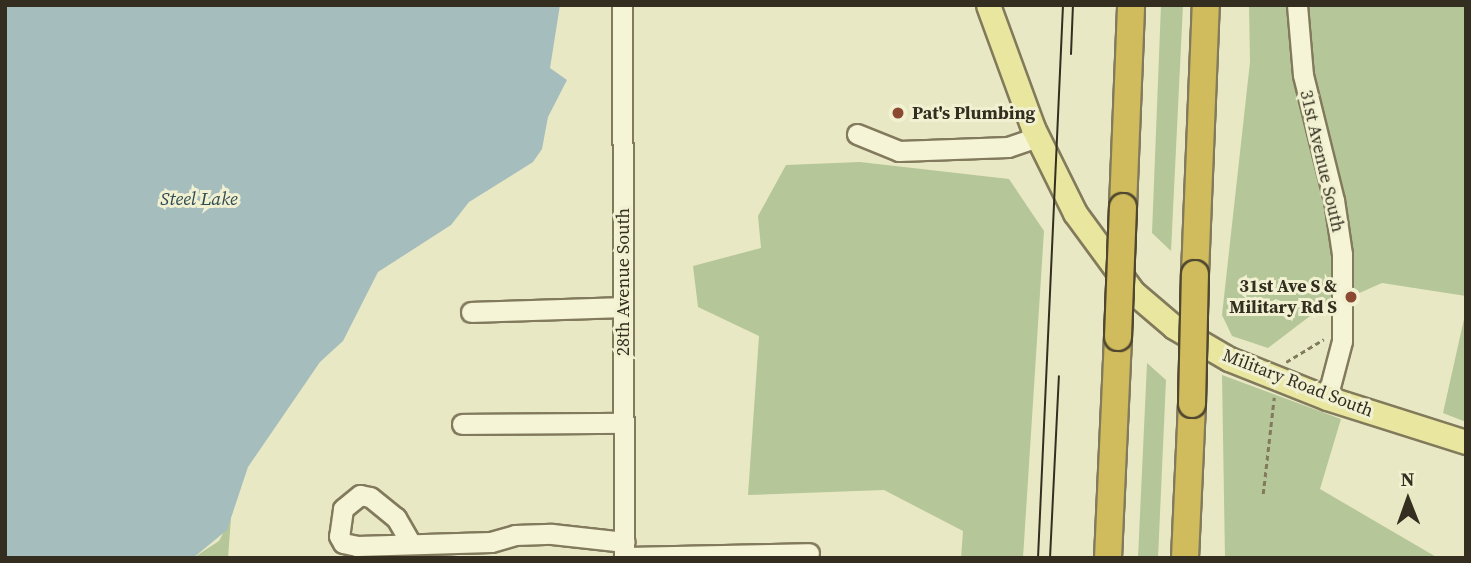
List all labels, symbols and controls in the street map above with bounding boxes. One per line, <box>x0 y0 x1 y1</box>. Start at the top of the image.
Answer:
street label: 31st Avenue South <box>1295 88 1349 234</box>
place label: Pat's Plumbing <box>912 102 1035 124</box>
marker: Pat's Plumbing <box>890 105 906 121</box>
water label: Steel Lake <box>160 188 238 210</box>
street label: 28th Avenue South <box>612 208 634 356</box>
place label: 31st Ave S & Military Rd S <box>1229 276 1337 318</box>
marker: 31st Ave S & Military Rd S <box>1343 289 1359 305</box>
street label: Military Road South <box>1220 344 1376 422</box>
north arrow <box>1373 465 1443 535</box>
text: N <box>1400 466 1415 492</box>

